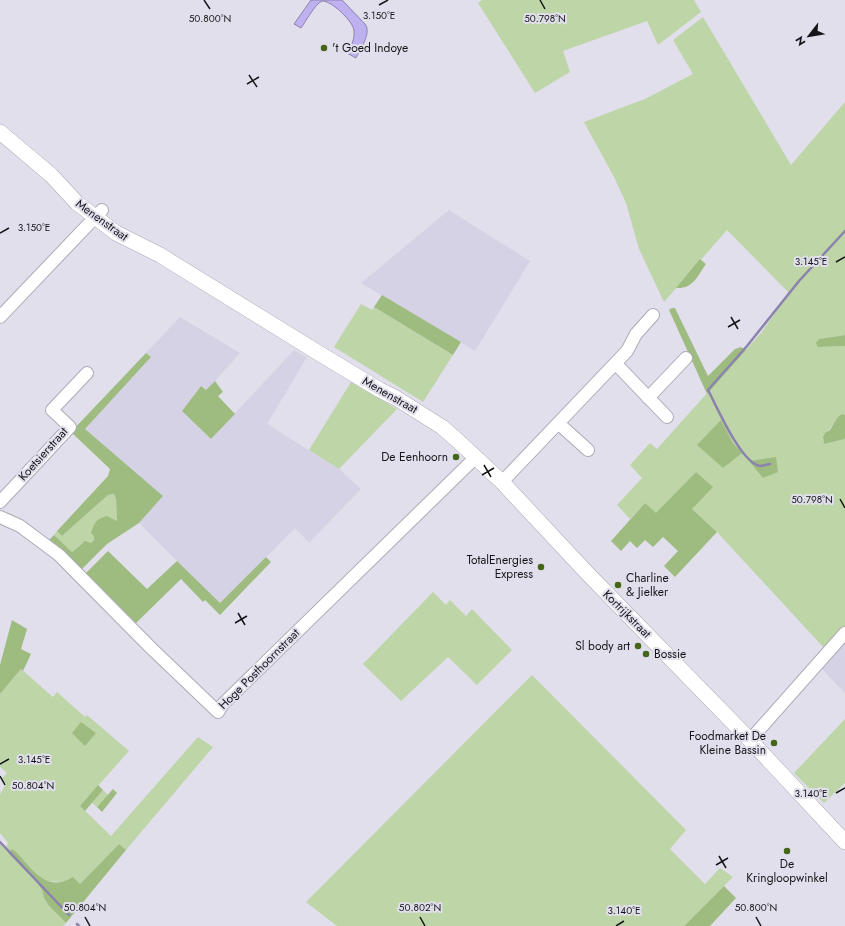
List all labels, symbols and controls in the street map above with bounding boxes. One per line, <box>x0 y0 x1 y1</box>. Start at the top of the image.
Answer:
text: 3.150°E <box>363 8 395 23</box>
text: 50.800°N <box>189 11 231 26</box>
text: 50.798°N <box>524 11 566 26</box>
north arrow <box>789 16 829 56</box>
text: N <box>791 33 810 49</box>
place label: 't Goed Indoye <box>332 39 408 57</box>
marker: 't Goed Indoye <box>319 43 329 53</box>
street label: Menenstraat <box>72 195 132 245</box>
text: 3.150°E <box>18 220 50 235</box>
text: 3.145°E <box>795 254 827 269</box>
street label: Menenstraat <box>359 372 421 418</box>
street label: Koetsierstraat <box>14 423 72 485</box>
place label: De Eenhoorn <box>381 448 448 466</box>
marker: De Eenhoorn <box>451 452 461 462</box>
text: 50.798°N <box>791 492 833 507</box>
place label: TotalEnergies Express <box>467 551 533 583</box>
marker: TotalEnergies Express <box>536 562 546 572</box>
place label: Charline & Jielker <box>626 569 669 601</box>
marker: Charline & Jielker <box>613 580 623 590</box>
street label: Kortrijkstraat <box>599 586 655 642</box>
street label: Hoge Posthoornstraat <box>214 624 304 714</box>
place label: Sl body art <box>575 637 630 655</box>
marker: Sl body art <box>633 641 643 651</box>
place label: Bossie <box>654 645 686 663</box>
marker: Bossie <box>641 649 651 659</box>
place label: Foodmarket De Kleine Bassin <box>689 727 766 759</box>
marker: Foodmarket De Kleine Bassin <box>769 738 779 748</box>
text: 3.145°E <box>18 752 50 767</box>
text: 50.804°N <box>12 778 54 793</box>
text: 3.140°E <box>795 786 827 801</box>
marker: De Kringloopwinkel <box>782 846 792 856</box>
place label: De Kringloopwinkel <box>746 855 828 887</box>
text: 50.804°N <box>64 900 106 915</box>
text: 50.802°N <box>399 900 441 915</box>
text: 50.800°N <box>735 900 777 915</box>
text: 3.140°E <box>608 903 640 918</box>

